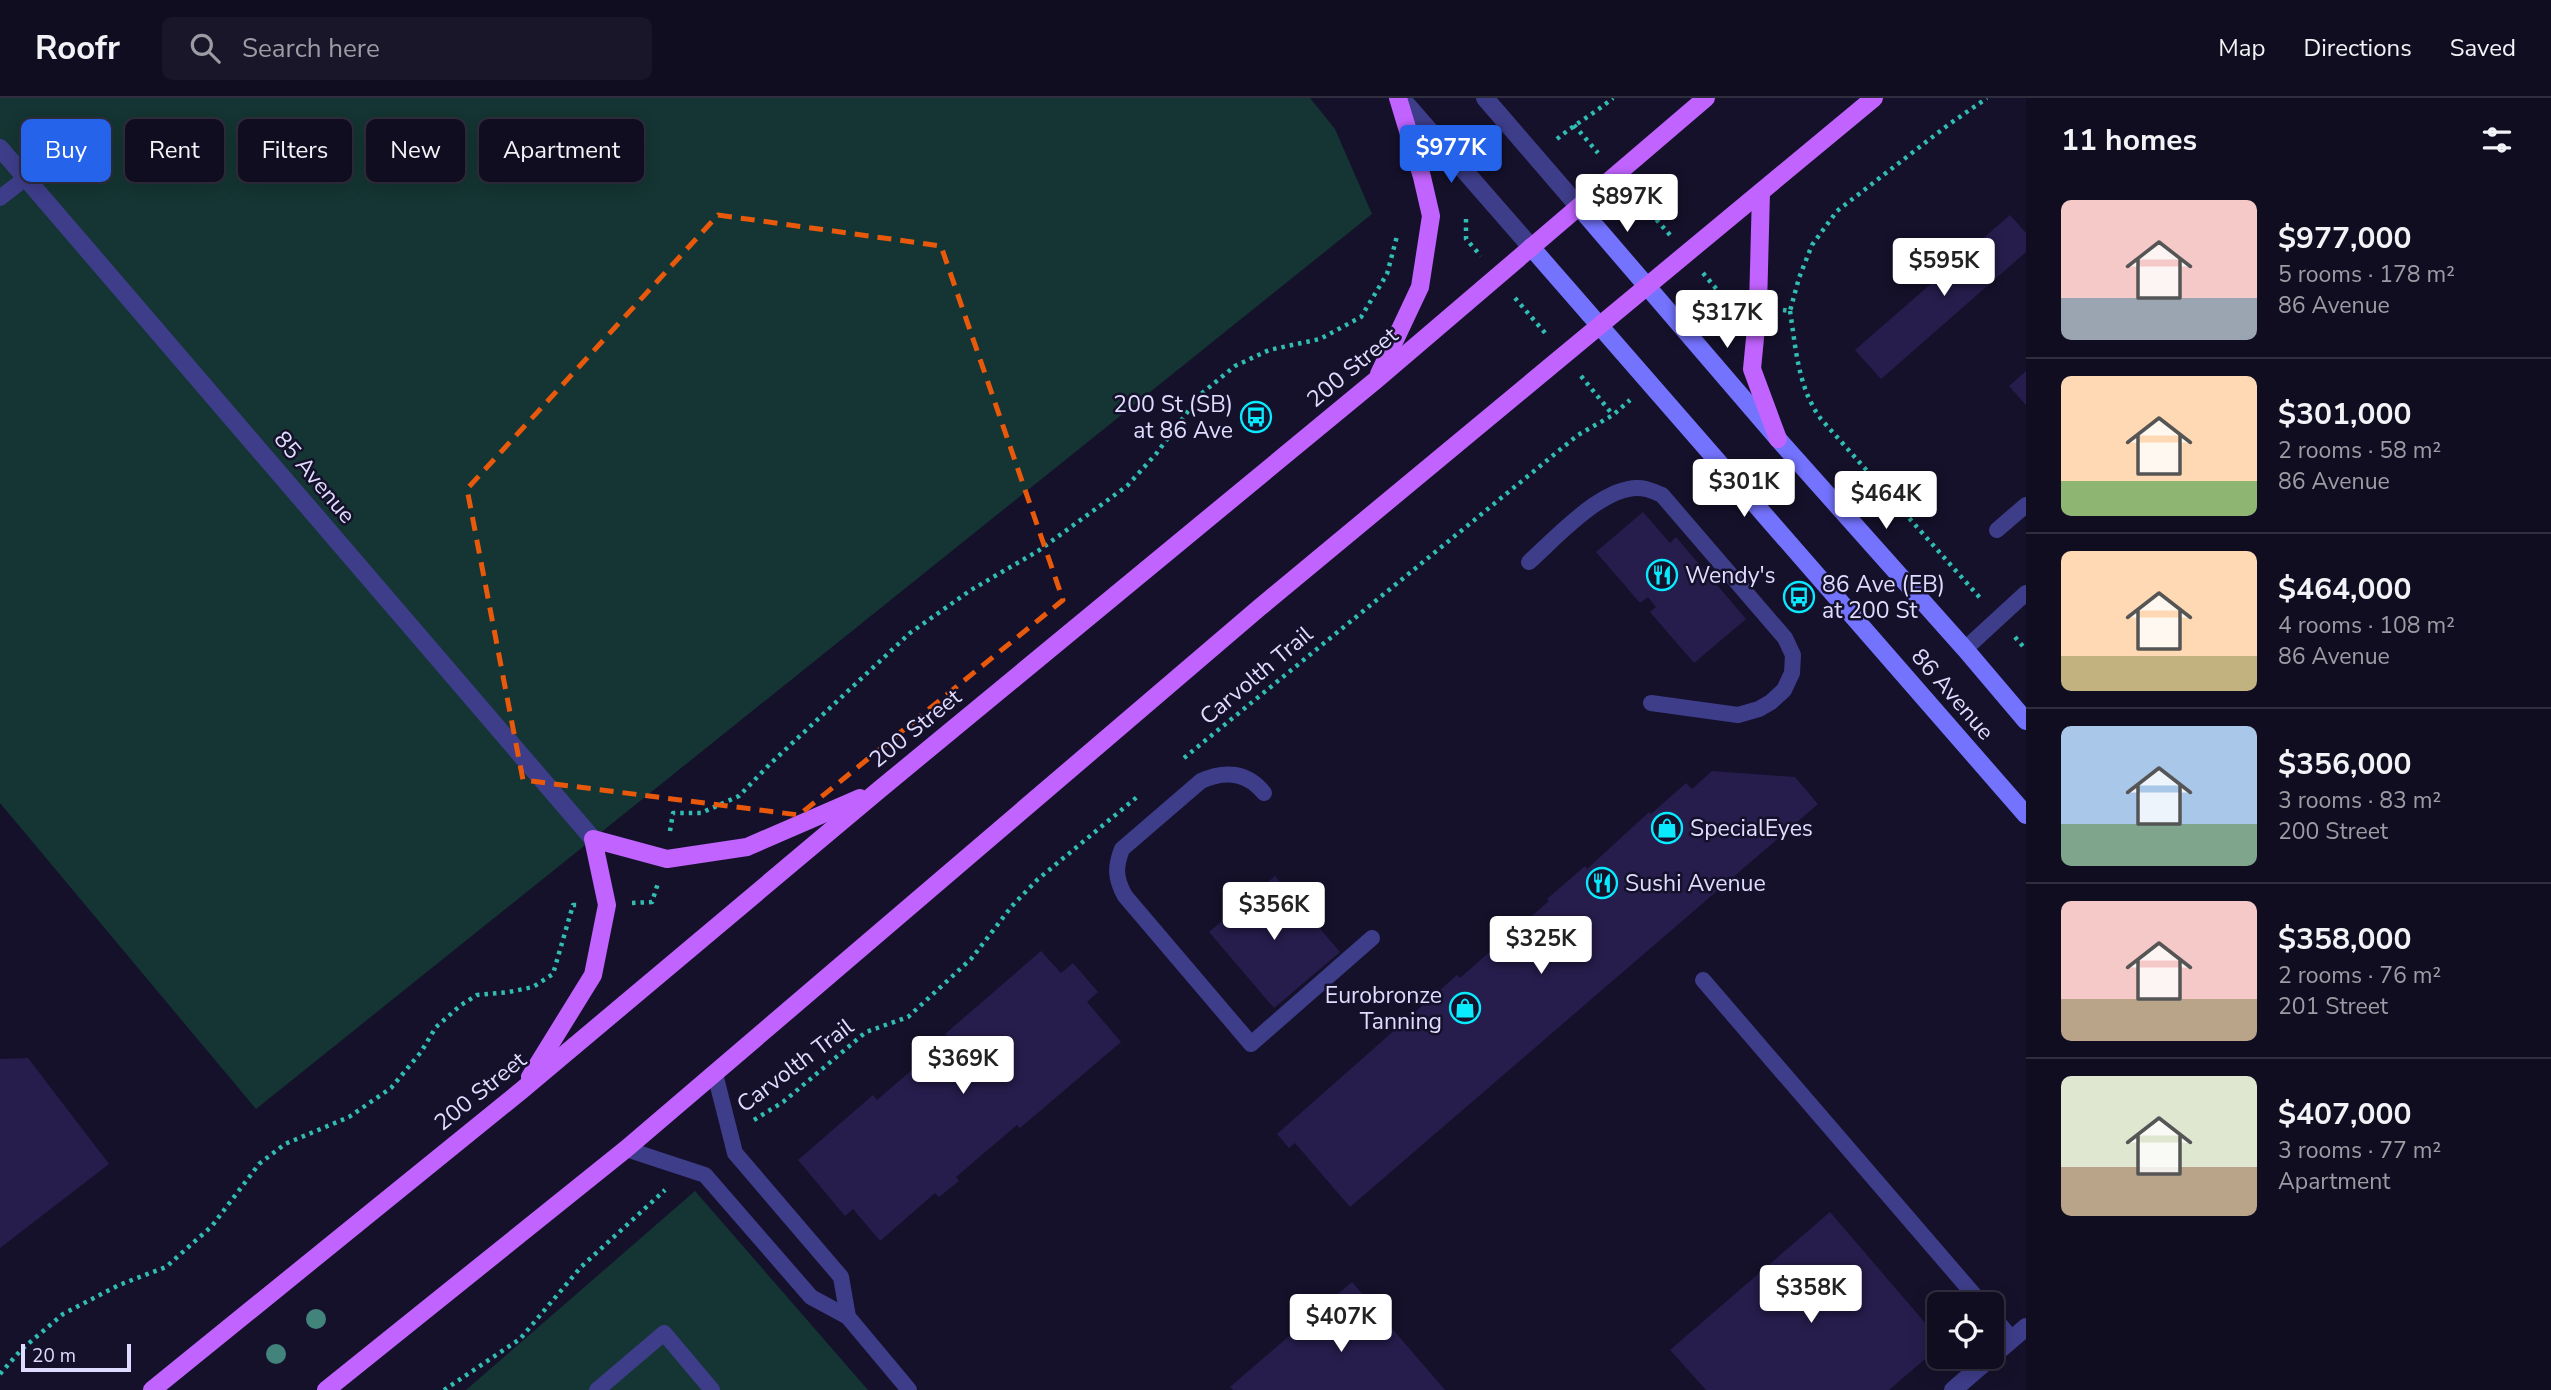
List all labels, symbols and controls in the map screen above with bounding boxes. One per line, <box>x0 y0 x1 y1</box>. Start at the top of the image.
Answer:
search box <box>162 17 652 80</box>
text: Roofr <box>35 26 120 71</box>
icon: search <box>186 29 224 67</box>
text: Search here <box>242 31 380 66</box>
text: Map <box>2218 32 2265 64</box>
text: Directions <box>2303 32 2412 64</box>
text: Saved <box>2450 32 2516 64</box>
chip: Buy <box>21 119 111 182</box>
chip: Rent <box>125 119 224 182</box>
chip: Filters <box>238 119 352 182</box>
chip: New <box>366 119 465 182</box>
chip: Apartment <box>479 119 644 182</box>
text: 11 homes <box>2061 120 2197 161</box>
icon: filters <box>2478 121 2516 159</box>
pin: $977K <box>1402 126 1500 185</box>
text: $977K <box>1416 132 1486 163</box>
pin: $897K <box>1578 174 1676 234</box>
text: $897K <box>1592 181 1662 212</box>
text: $977,000 <box>2278 218 2411 259</box>
icon: home <box>2117 228 2201 312</box>
pin: $595K <box>1895 238 1993 298</box>
text: $595K <box>1909 245 1979 276</box>
text: 5 rooms · 178 m² <box>2278 259 2455 290</box>
pin: $317K <box>1678 290 1776 350</box>
text: 86 Avenue <box>2278 290 2390 321</box>
text: $317K <box>1692 297 1762 328</box>
street label: 200 Street <box>1300 320 1405 415</box>
place label: 200 St (SB) at 86 Ave <box>1113 389 1233 446</box>
text: $301,000 <box>2278 394 2411 435</box>
bus stop icon: 200 St (SB) at 86 Ave <box>1239 400 1273 434</box>
icon: home <box>2117 404 2201 488</box>
street label: 85 Avenue <box>267 425 362 530</box>
text: 2 rooms · 58 m² <box>2278 435 2441 466</box>
pin: $301K <box>1695 460 1793 519</box>
text: $301K <box>1709 466 1779 497</box>
text: 86 Avenue <box>2278 466 2390 497</box>
pin: $464K <box>1837 472 1935 531</box>
text: $464K <box>1851 478 1921 509</box>
restaurant icon: Wendy's <box>1645 558 1679 592</box>
place label: Wendy's <box>1685 560 1776 591</box>
place label: 86 Ave (EB) at 200 St <box>1822 569 1945 626</box>
text: $464,000 <box>2278 569 2411 610</box>
icon: home <box>2117 579 2201 663</box>
bus stop icon: 86 Ave (EB) at 200 St <box>1782 580 1816 614</box>
text: 4 rooms · 108 m² <box>2278 610 2455 641</box>
street label: Carvolth Trail <box>1193 619 1320 732</box>
text: 86 Avenue <box>2278 641 2390 672</box>
street label: 86 Avenue <box>1904 642 2001 747</box>
street label: 200 Street <box>863 681 969 775</box>
text: $356,000 <box>2278 744 2411 785</box>
icon: home <box>2117 754 2201 838</box>
text: 3 rooms · 83 m² <box>2278 785 2441 816</box>
shop icon: SpecialEyes <box>1650 811 1684 845</box>
place label: SpecialEyes <box>1690 813 1813 844</box>
text: 200 Street <box>2278 816 2388 847</box>
restaurant icon: Sushi Avenue <box>1585 866 1619 900</box>
place label: Sushi Avenue <box>1625 868 1766 899</box>
pin: $356K <box>1225 882 1323 942</box>
text: $356K <box>1239 889 1309 920</box>
pin: $325K <box>1492 916 1590 976</box>
text: $358,000 <box>2278 919 2411 960</box>
text: $325K <box>1506 923 1576 954</box>
icon: home <box>2117 929 2201 1013</box>
text: 2 rooms · 76 m² <box>2278 960 2441 991</box>
place label: Eurobronze Tanning <box>1325 980 1442 1037</box>
shop icon: Eurobronze Tanning <box>1448 991 1482 1025</box>
text: 201 Street <box>2278 991 2388 1022</box>
street label: Carvolth Trail <box>731 1011 860 1120</box>
pin: $369K <box>914 1037 1012 1096</box>
text: $369K <box>928 1043 998 1074</box>
street label: 200 Street <box>428 1044 534 1138</box>
text: $407,000 <box>2278 1094 2411 1135</box>
icon: home <box>2117 1104 2201 1188</box>
text: 3 rooms · 77 m² <box>2278 1135 2441 1166</box>
text: Apartment <box>2278 1166 2390 1197</box>
pin: $358K <box>1762 1266 1860 1325</box>
text: $358K <box>1776 1272 1846 1303</box>
map controls <box>1927 1292 2004 1369</box>
button: locate <box>1927 1292 2004 1369</box>
pin: $407K <box>1292 1294 1390 1354</box>
text: $407K <box>1306 1301 1376 1332</box>
scale bar <box>21 1341 131 1373</box>
text: 20 m <box>32 1343 76 1369</box>

